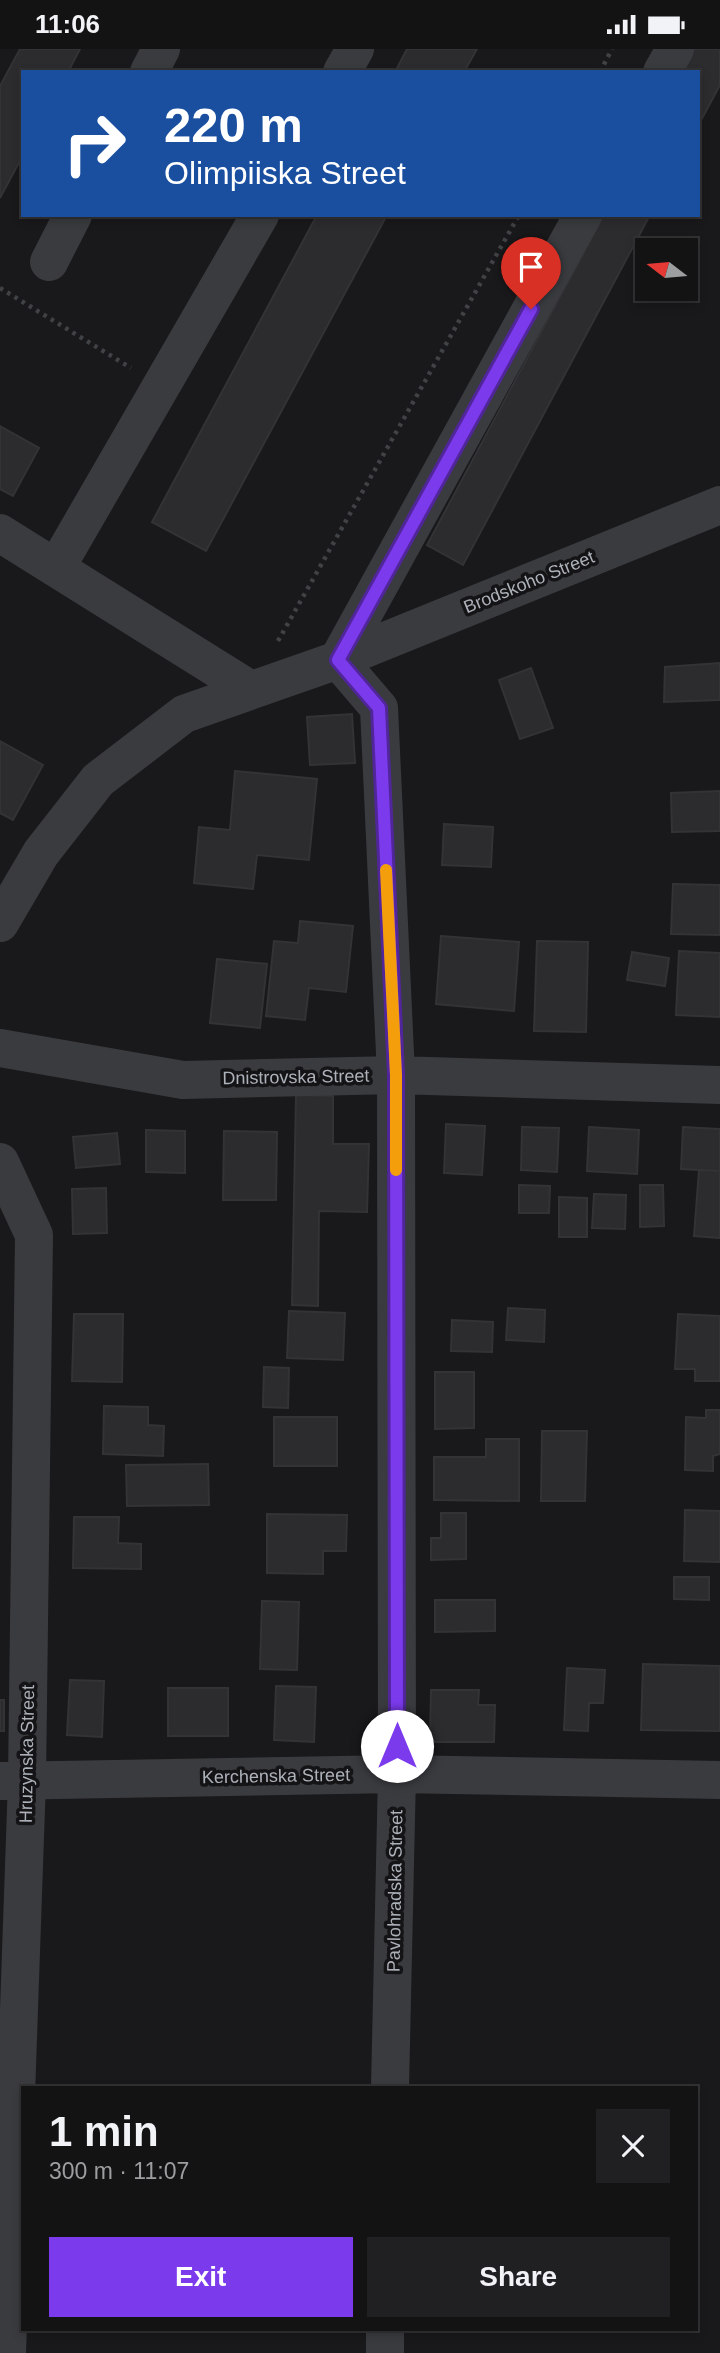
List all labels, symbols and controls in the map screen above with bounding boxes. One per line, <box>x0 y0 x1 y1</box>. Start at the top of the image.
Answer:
text: 11:06 <box>35 9 100 39</box>
icon: right <box>49 98 140 189</box>
text: 220 m <box>164 98 303 152</box>
text: Olimpiiska Street <box>164 155 406 191</box>
pin <box>501 237 561 309</box>
north arrow <box>635 238 698 301</box>
map controls <box>635 238 698 301</box>
icon: arrive <box>512 248 550 286</box>
street label: Brodskoho Street <box>461 547 597 617</box>
street label: Dnistrovska Street <box>222 1066 370 1088</box>
street label: Hruzynska Street <box>16 1685 38 1823</box>
position arrow <box>360 1709 434 1783</box>
street label: Kerchenska Street <box>202 1765 350 1787</box>
street label: Pavlohradska Street <box>384 1810 406 1972</box>
text: 1 min <box>49 2108 159 2155</box>
button: close <box>596 2109 670 2183</box>
text: 300 m · 11:07 <box>49 2158 189 2184</box>
button: Exit <box>49 2237 353 2317</box>
button: Share <box>367 2237 670 2317</box>

